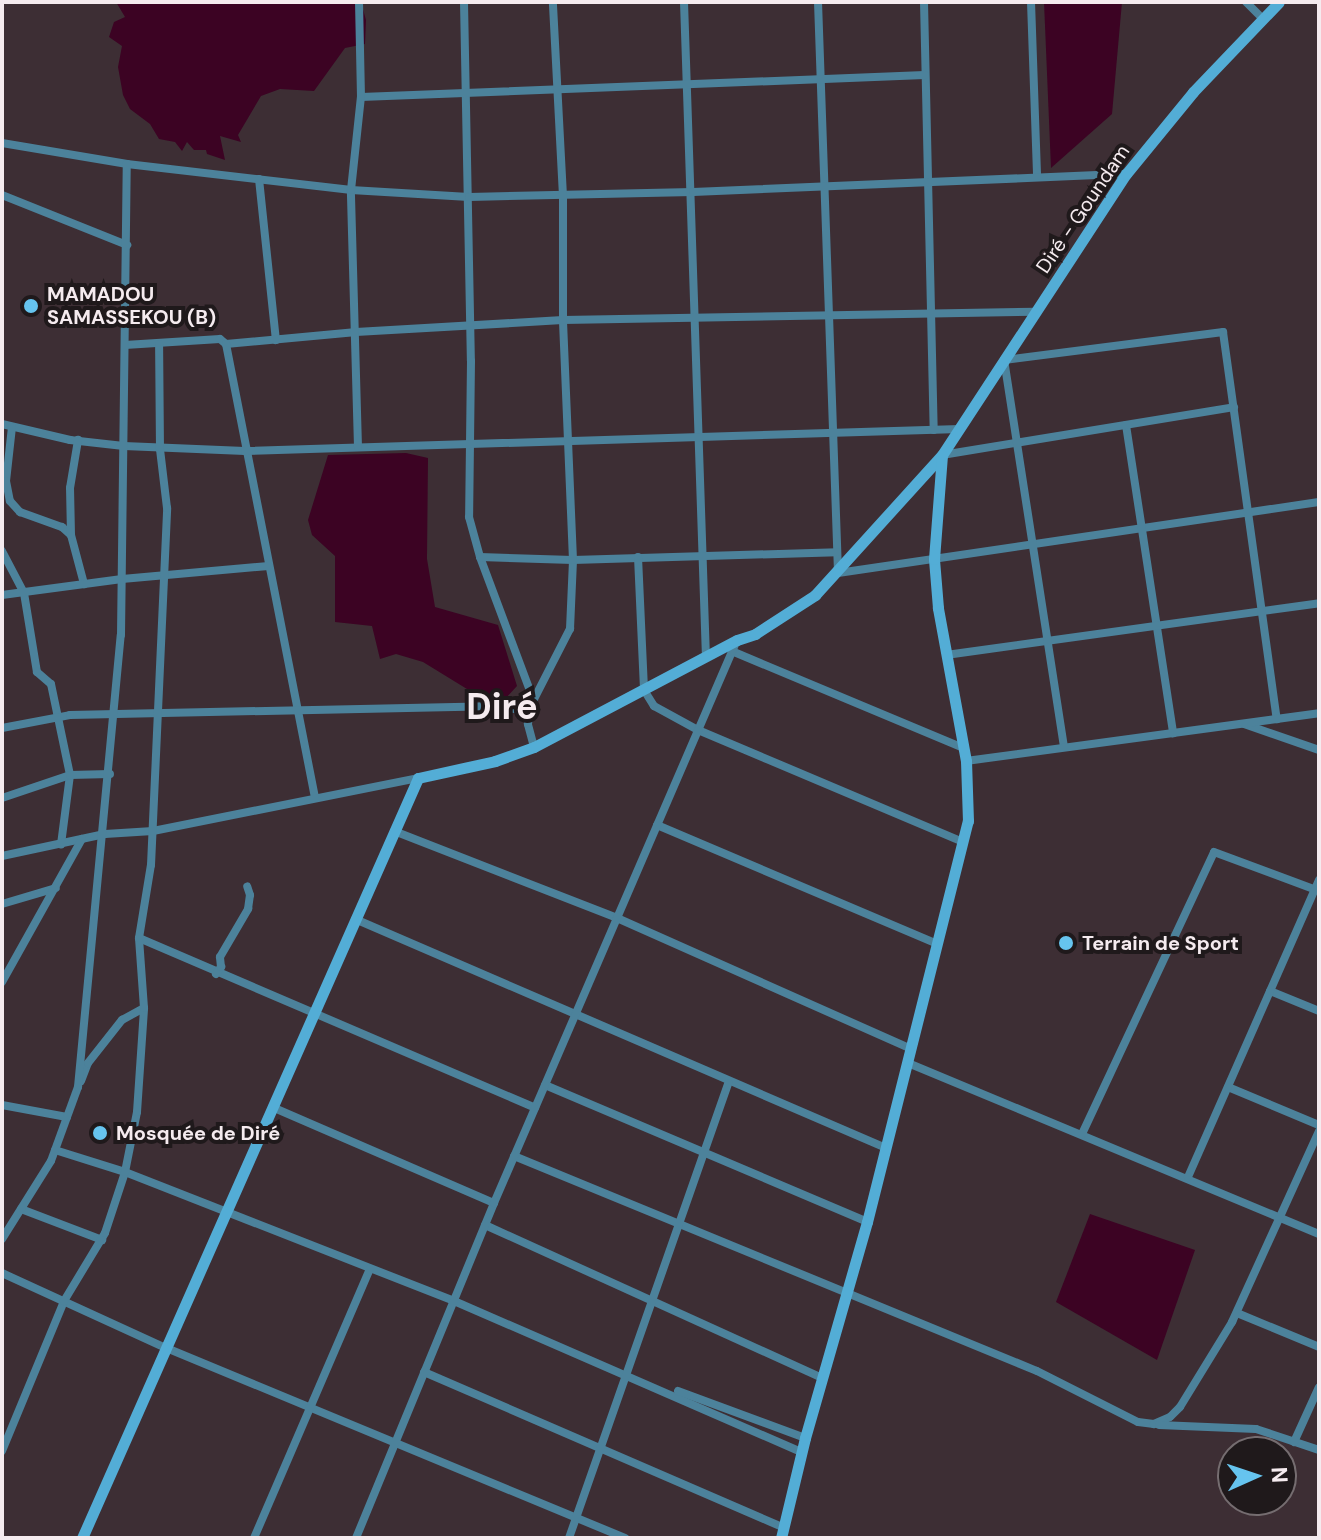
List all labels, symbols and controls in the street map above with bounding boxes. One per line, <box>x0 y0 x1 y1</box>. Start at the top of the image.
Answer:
street label: Diré - Goundam <box>1031 140 1135 278</box>
place label: MAMADOU SAMASSEKOU (B) <box>47 282 216 329</box>
marker: MAMADOU SAMASSEKOU (B) <box>22 297 40 315</box>
district label: Diré <box>466 685 538 729</box>
place label: Terrain de Sport <box>1082 931 1239 955</box>
marker: Terrain de Sport <box>1057 934 1075 952</box>
place label: Mosquée de Diré <box>116 1121 280 1145</box>
marker: Mosquée de Diré <box>91 1124 109 1142</box>
north arrow <box>1217 1436 1297 1516</box>
text: N <box>1265 1466 1294 1484</box>

